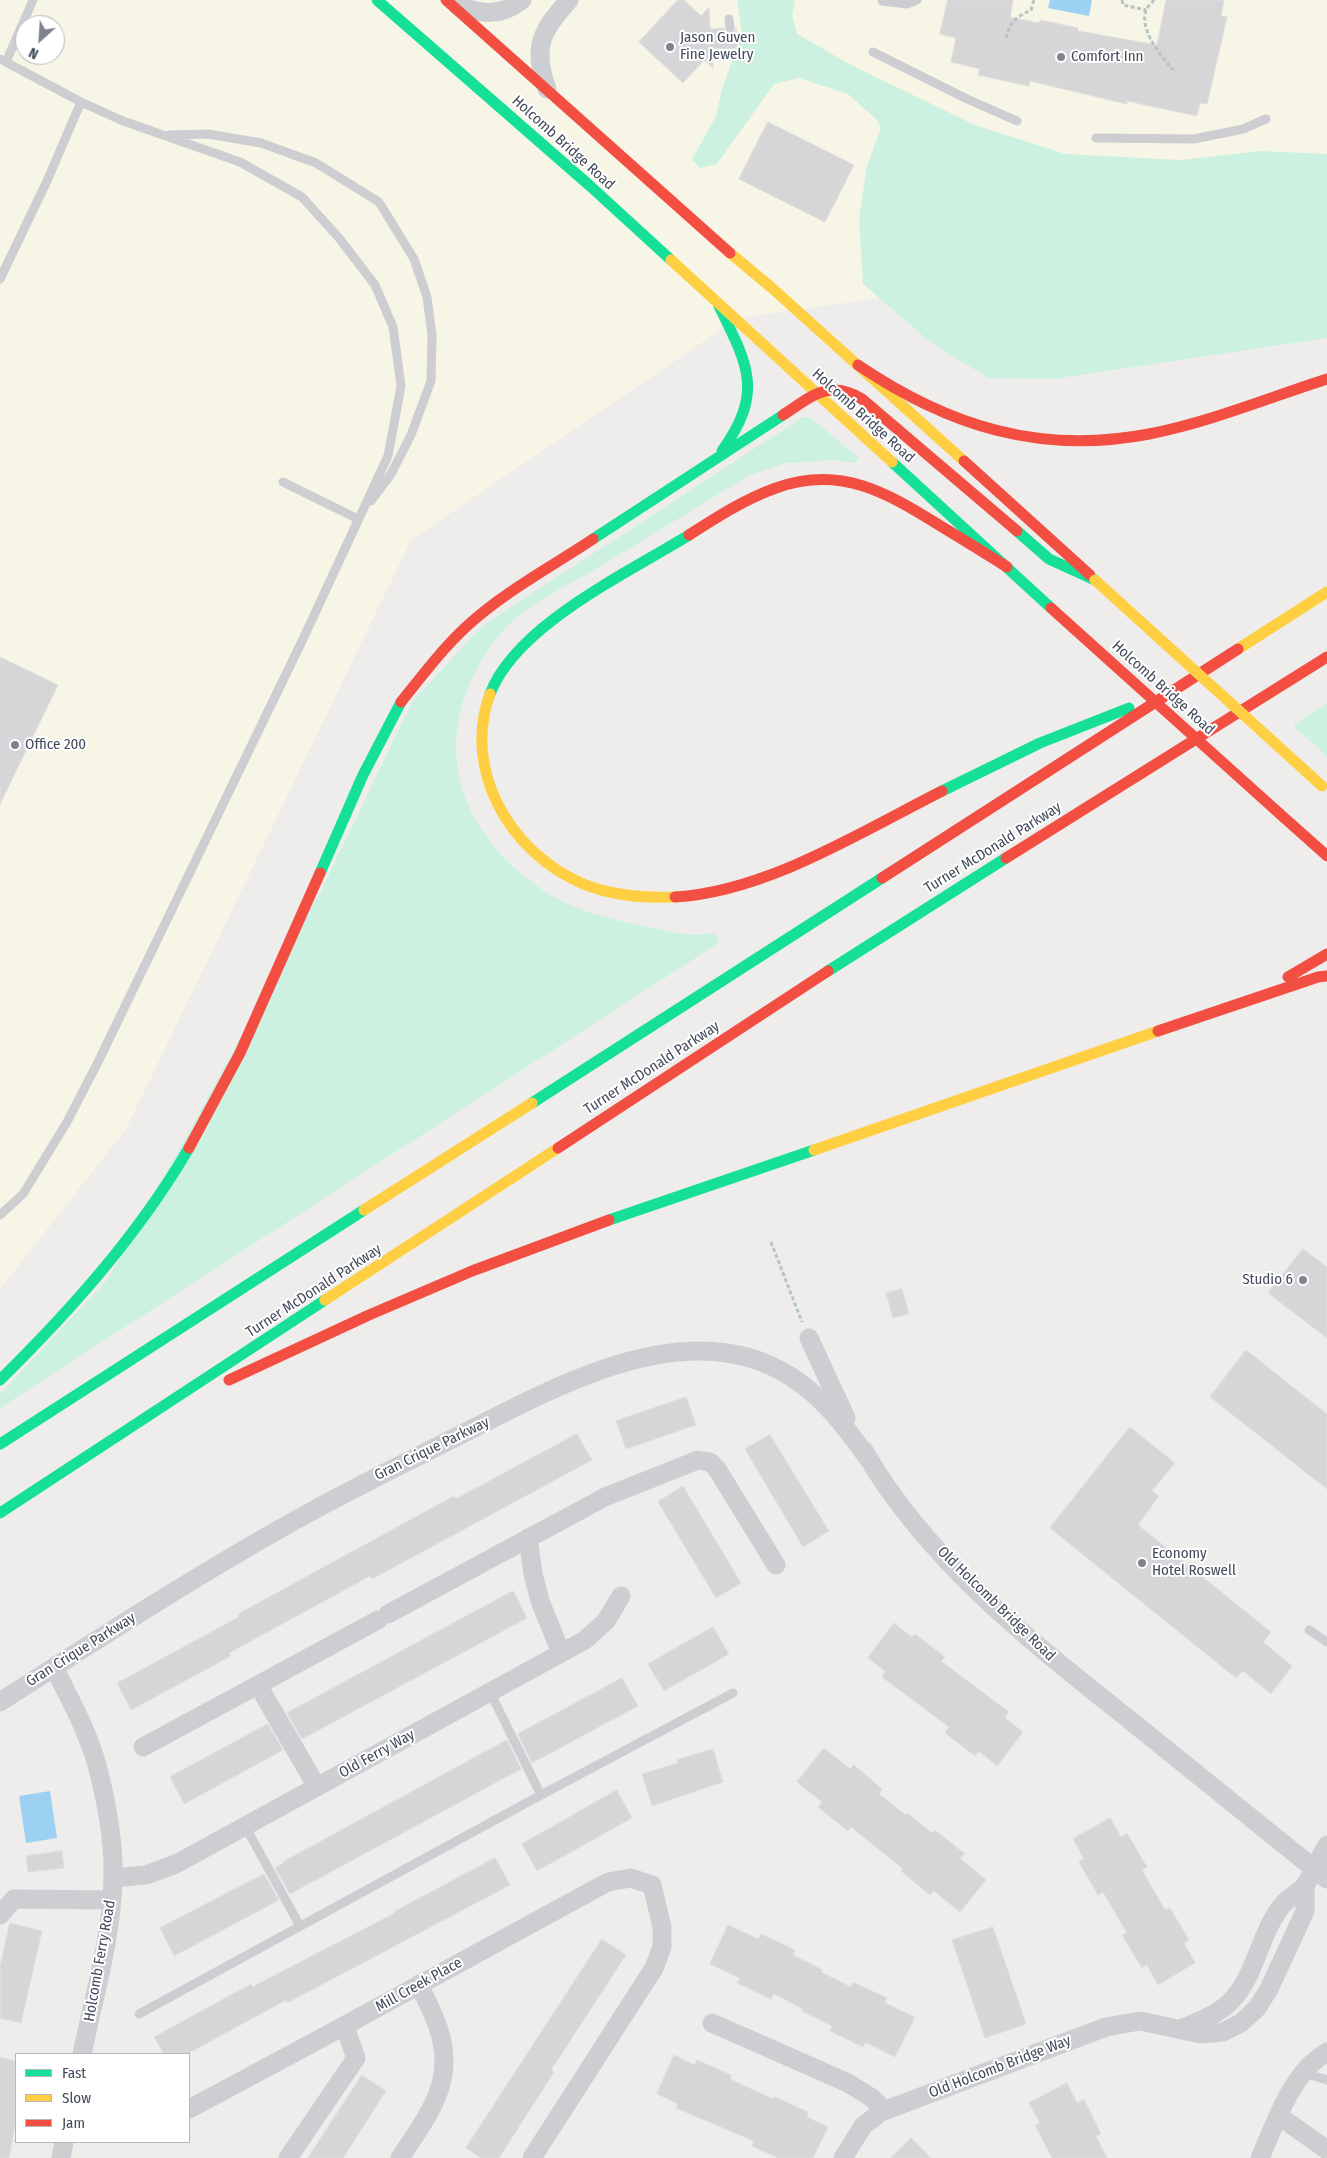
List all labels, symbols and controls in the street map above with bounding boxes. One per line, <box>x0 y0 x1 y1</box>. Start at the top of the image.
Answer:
north arrow <box>15 15 65 65</box>
place label: Jason Guven Fine Jewelry <box>680 29 755 64</box>
marker: Jason Guven Fine Jewelry <box>664 41 676 53</box>
text: N <box>26 44 41 63</box>
place label: Comfort Inn <box>1071 48 1143 66</box>
marker: Comfort Inn <box>1055 51 1067 63</box>
street label: Holcomb Bridge Road <box>508 92 618 194</box>
street label: Holcomb Bridge Road <box>808 365 918 467</box>
street label: Holcomb Bridge Road <box>1108 637 1218 739</box>
place label: Office 200 <box>25 736 86 754</box>
marker: Office 200 <box>9 739 21 751</box>
street label: Turner McDonald Parkway <box>921 799 1065 897</box>
street label: Turner McDonald Parkway <box>581 1017 723 1119</box>
street label: Turner McDonald Parkway <box>243 1240 385 1342</box>
place label: Studio 6 <box>1242 1271 1293 1289</box>
marker: Studio 6 <box>1297 1274 1309 1286</box>
street label: Gran Crique Parkway <box>372 1413 492 1485</box>
street label: Old Holcomb Bridge Road <box>933 1543 1059 1665</box>
place label: Economy Hotel Roswell <box>1152 1545 1236 1580</box>
marker: Economy Hotel Roswell <box>1136 1557 1148 1569</box>
street label: Gran Crique Parkway <box>23 1609 139 1691</box>
street label: Old Ferry Way <box>336 1726 418 1782</box>
street label: Holcomb Ferry Road <box>80 1899 120 2023</box>
street label: Mill Creek Place <box>373 1954 465 2016</box>
street label: Old Holcomb Bridge Way <box>927 2032 1073 2102</box>
legend <box>15 2053 190 2143</box>
text: Fast <box>62 2064 86 2082</box>
text: Slow <box>62 2089 91 2107</box>
text: Jam <box>62 2114 85 2132</box>

